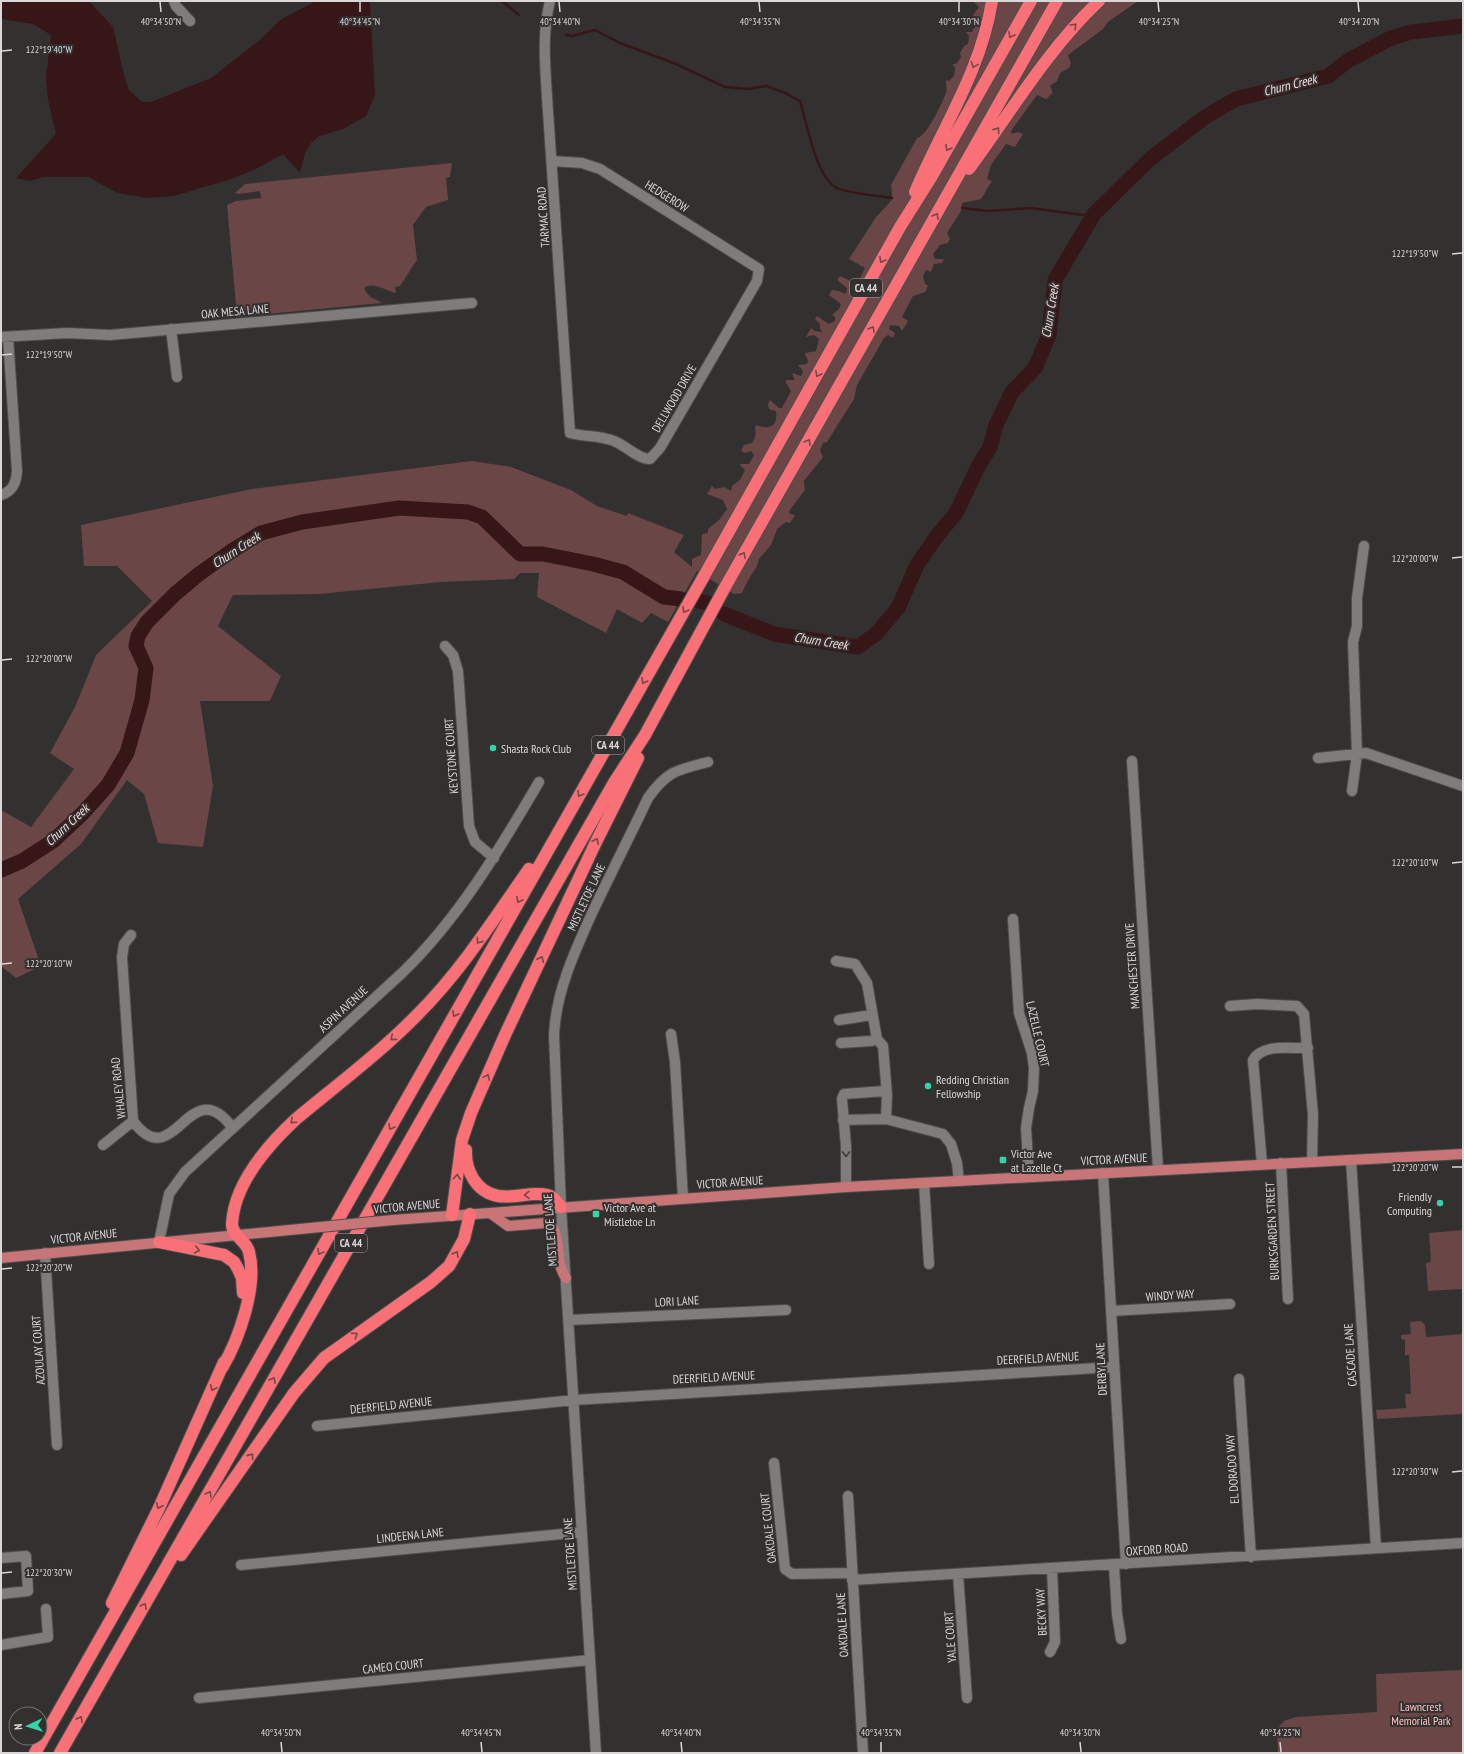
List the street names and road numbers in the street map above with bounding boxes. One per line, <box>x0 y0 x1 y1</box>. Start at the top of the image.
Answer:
street label: HEDGEROW <box>642 177 692 215</box>
street label: TARMAC ROAD <box>533 186 553 248</box>
road number: CA 44 <box>850 279 882 297</box>
street label: OAK MESA LANE <box>200 301 270 321</box>
street label: DELLWOOD DRIVE <box>648 361 700 435</box>
street label: KEYSTONE COURT <box>441 717 461 794</box>
road number: CA 44 <box>592 736 624 754</box>
street label: MISTLETOE LANE <box>564 861 608 933</box>
street label: MANCHESTER DRIVE <box>1122 922 1142 1010</box>
street label: ASPIN AVENUE <box>315 983 371 1035</box>
street label: LAZELLE COURT <box>1023 1000 1053 1069</box>
street label: WHALEY ROAD <box>107 1056 129 1120</box>
street label: VICTOR AVENUE <box>1079 1150 1148 1168</box>
street label: VICTOR AVENUE <box>695 1172 764 1192</box>
street label: BURKSGARDEN STREET <box>1262 1181 1282 1281</box>
street label: MISTLETOE LANE <box>540 1193 560 1267</box>
street label: VICTOR AVENUE <box>372 1196 441 1216</box>
street label: VICTOR AVENUE <box>49 1225 118 1247</box>
road number: CA 44 <box>335 1234 367 1252</box>
street label: WINDY WAY <box>1145 1286 1195 1304</box>
street label: LORI LANE <box>654 1292 700 1310</box>
street label: AZOULAY COURT <box>28 1314 48 1385</box>
street label: CASCADE LANE <box>1340 1323 1360 1387</box>
street label: DERBY LANE <box>1092 1342 1110 1396</box>
street label: DEERFIELD AVENUE <box>996 1348 1080 1368</box>
street label: DEERFIELD AVENUE <box>672 1367 756 1387</box>
street label: DEERFIELD AVENUE <box>349 1393 433 1417</box>
street label: EL DORADO WAY <box>1222 1433 1242 1504</box>
street label: OAKDALE COURT <box>757 1491 779 1564</box>
street label: MISTLETOE LANE <box>560 1517 580 1591</box>
street label: LINDEENA LANE <box>376 1524 444 1546</box>
street label: OXFORD ROAD <box>1125 1539 1189 1559</box>
street label: BECKY WAY <box>1032 1587 1050 1636</box>
street label: OAKDALE LANE <box>833 1592 851 1658</box>
street label: YALE COURT <box>941 1610 959 1663</box>
street label: CAMEO COURT <box>362 1655 425 1677</box>

